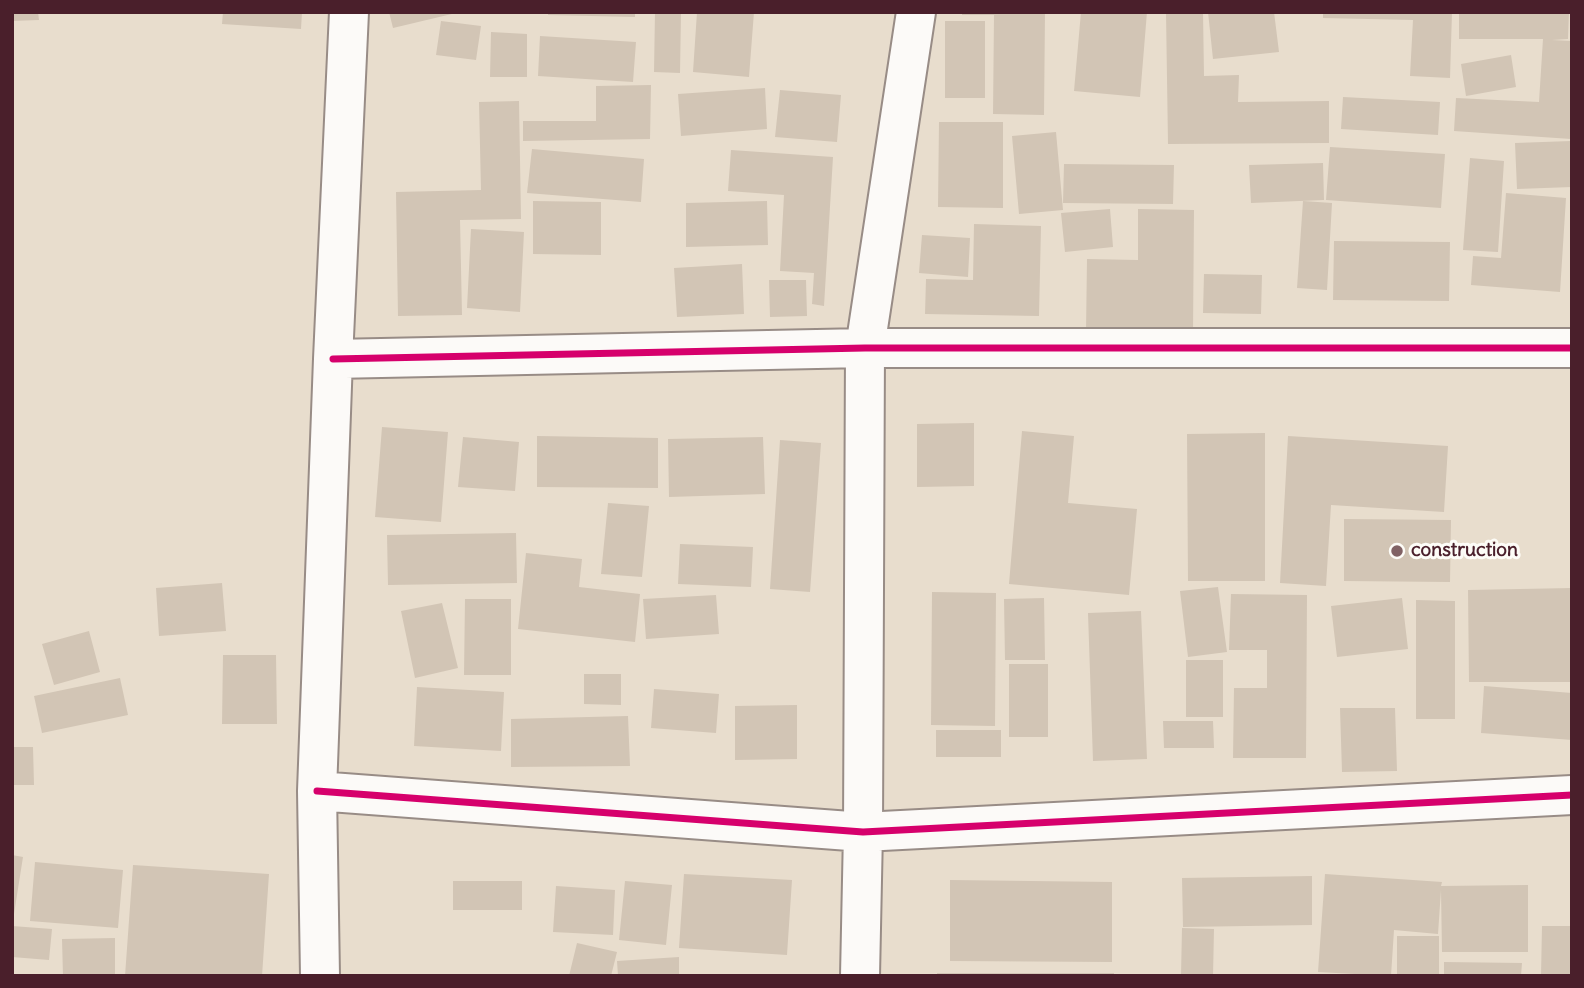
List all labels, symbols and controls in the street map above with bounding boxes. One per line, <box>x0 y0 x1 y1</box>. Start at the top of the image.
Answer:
place label: construction <box>1411 540 1518 562</box>
marker: construction <box>1389 543 1405 559</box>

